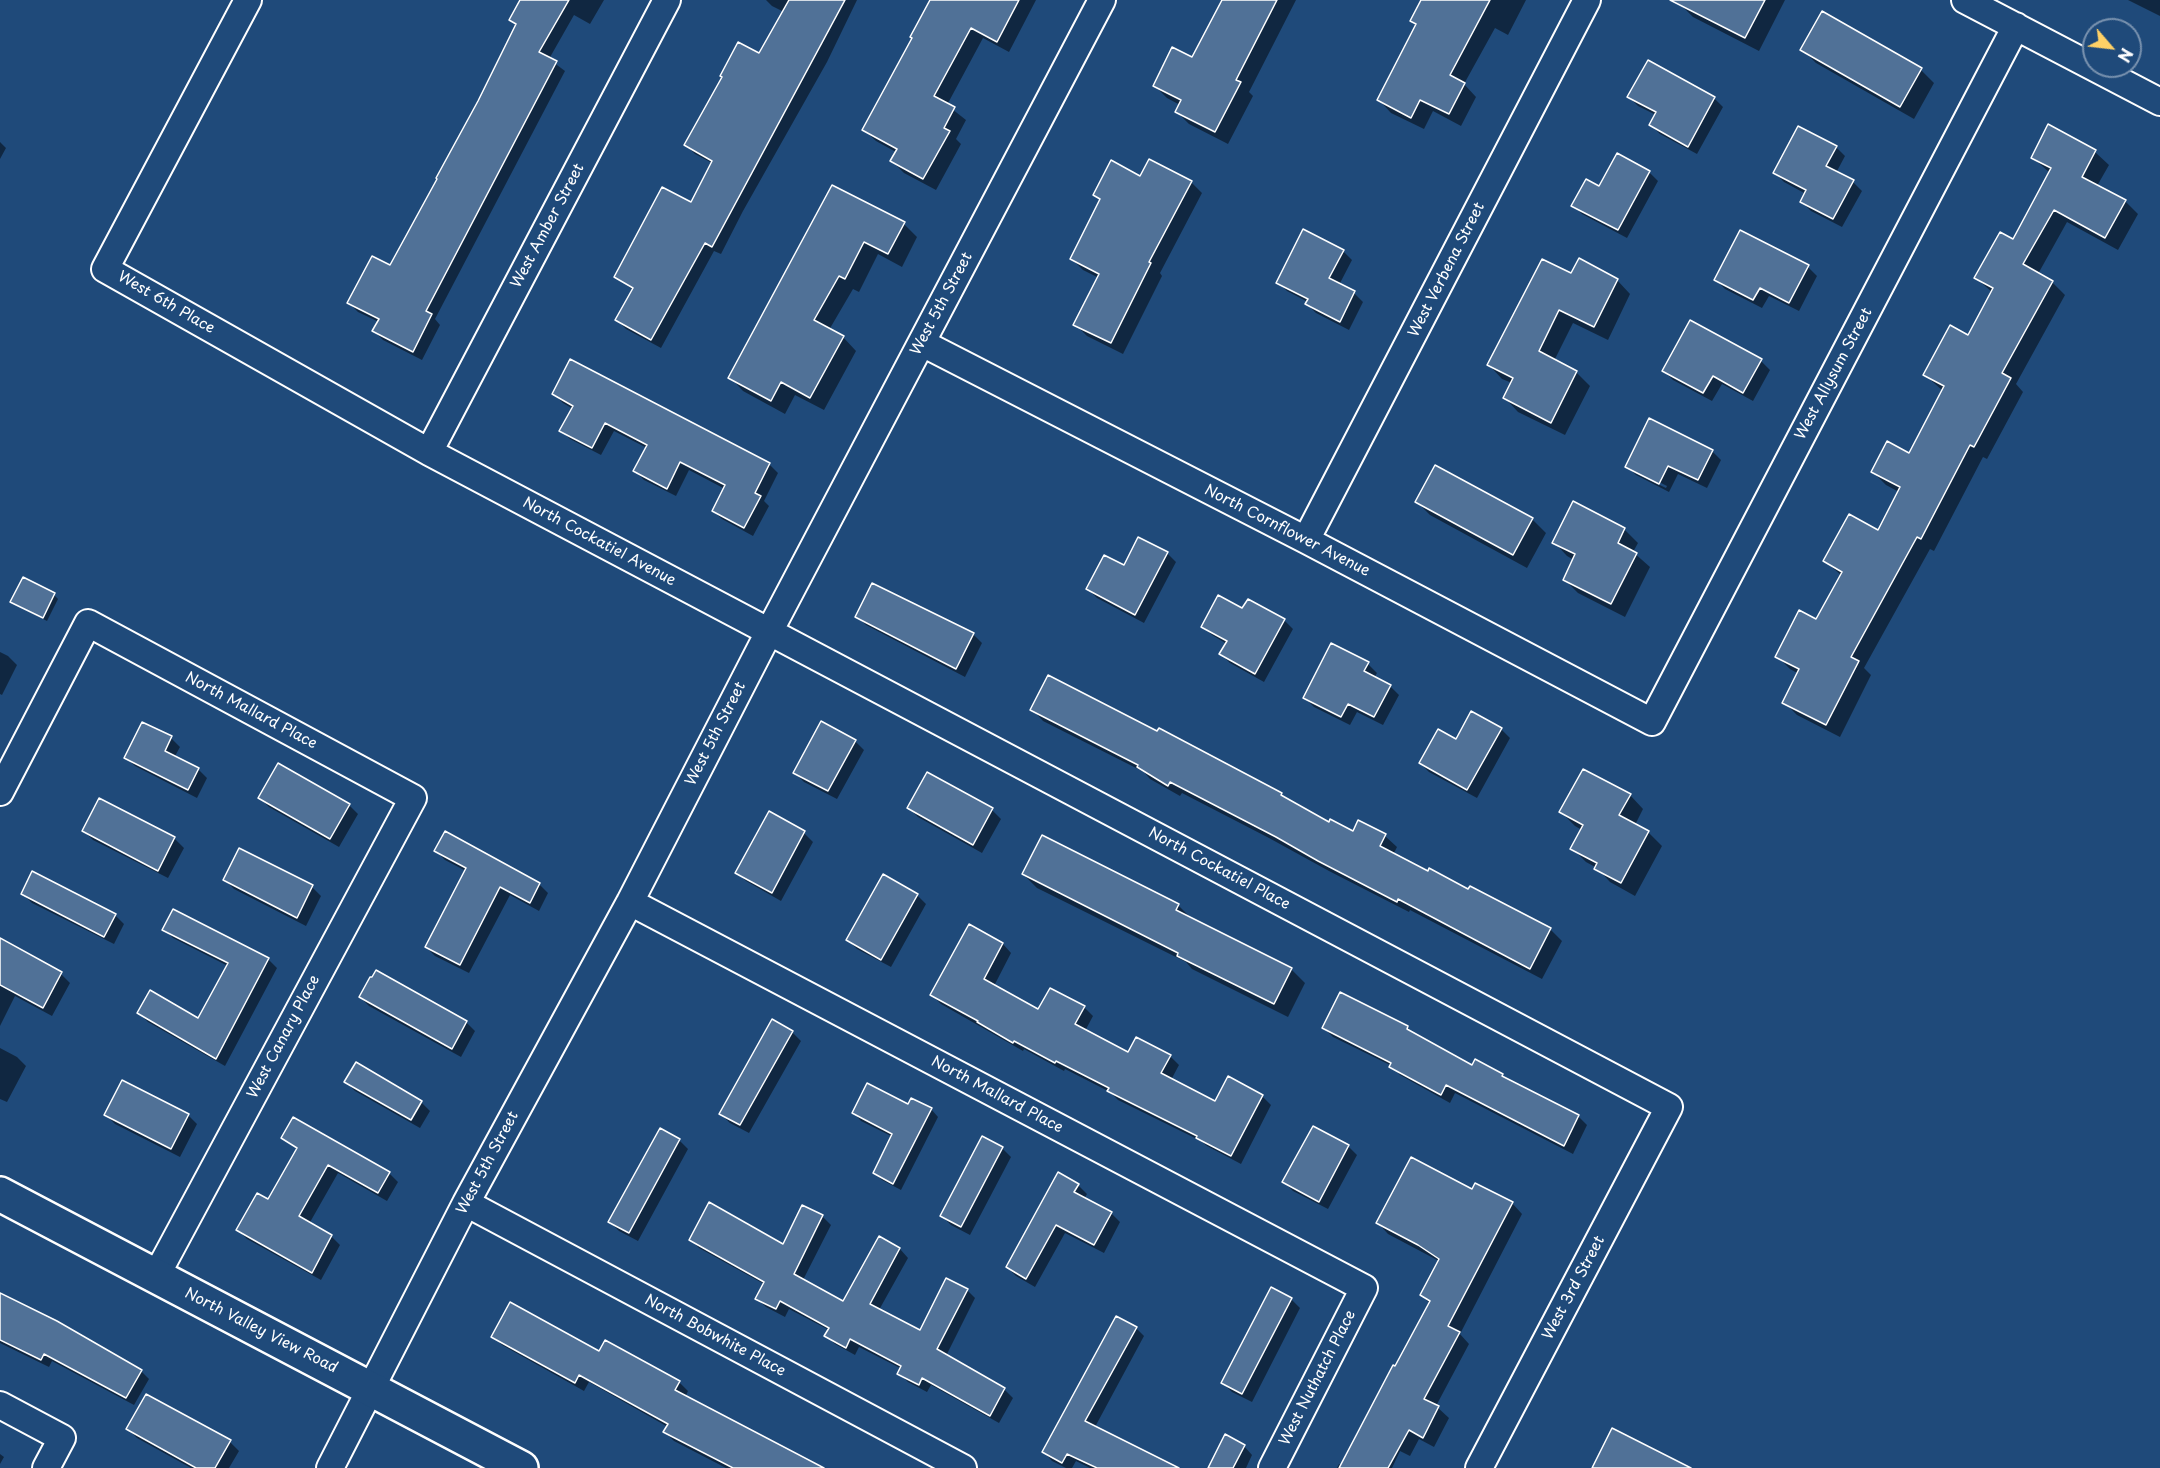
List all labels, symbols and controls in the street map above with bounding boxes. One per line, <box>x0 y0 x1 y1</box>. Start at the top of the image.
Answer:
north arrow <box>2082 18 2142 78</box>
text: N <box>2113 44 2140 67</box>
street label: West Amber Street <box>508 161 588 291</box>
street label: West Verbena Street <box>1405 199 1489 341</box>
street label: West 5th Street <box>907 249 977 359</box>
street label: West 6th Place <box>114 268 218 338</box>
street label: West Allysum Street <box>1792 305 1876 443</box>
street label: North Cornflower Avenue <box>1201 481 1373 581</box>
street label: North Cockatiel Avenue <box>519 494 679 590</box>
street label: North Mallard Place <box>182 669 320 753</box>
street label: West 5th Street <box>682 679 750 789</box>
street label: North Cockatiel Place <box>1145 824 1293 914</box>
street label: West Canary Place <box>244 972 324 1102</box>
street label: North Mallard Place <box>928 1053 1066 1137</box>
street label: West 5th Street <box>453 1108 523 1218</box>
street label: West 3rd Street <box>1539 1233 1609 1343</box>
street label: North Valley View Road <box>182 1285 340 1377</box>
street label: North Bobwhite Place <box>641 1291 789 1381</box>
street label: West Nuthatch Place <box>1276 1307 1360 1449</box>

